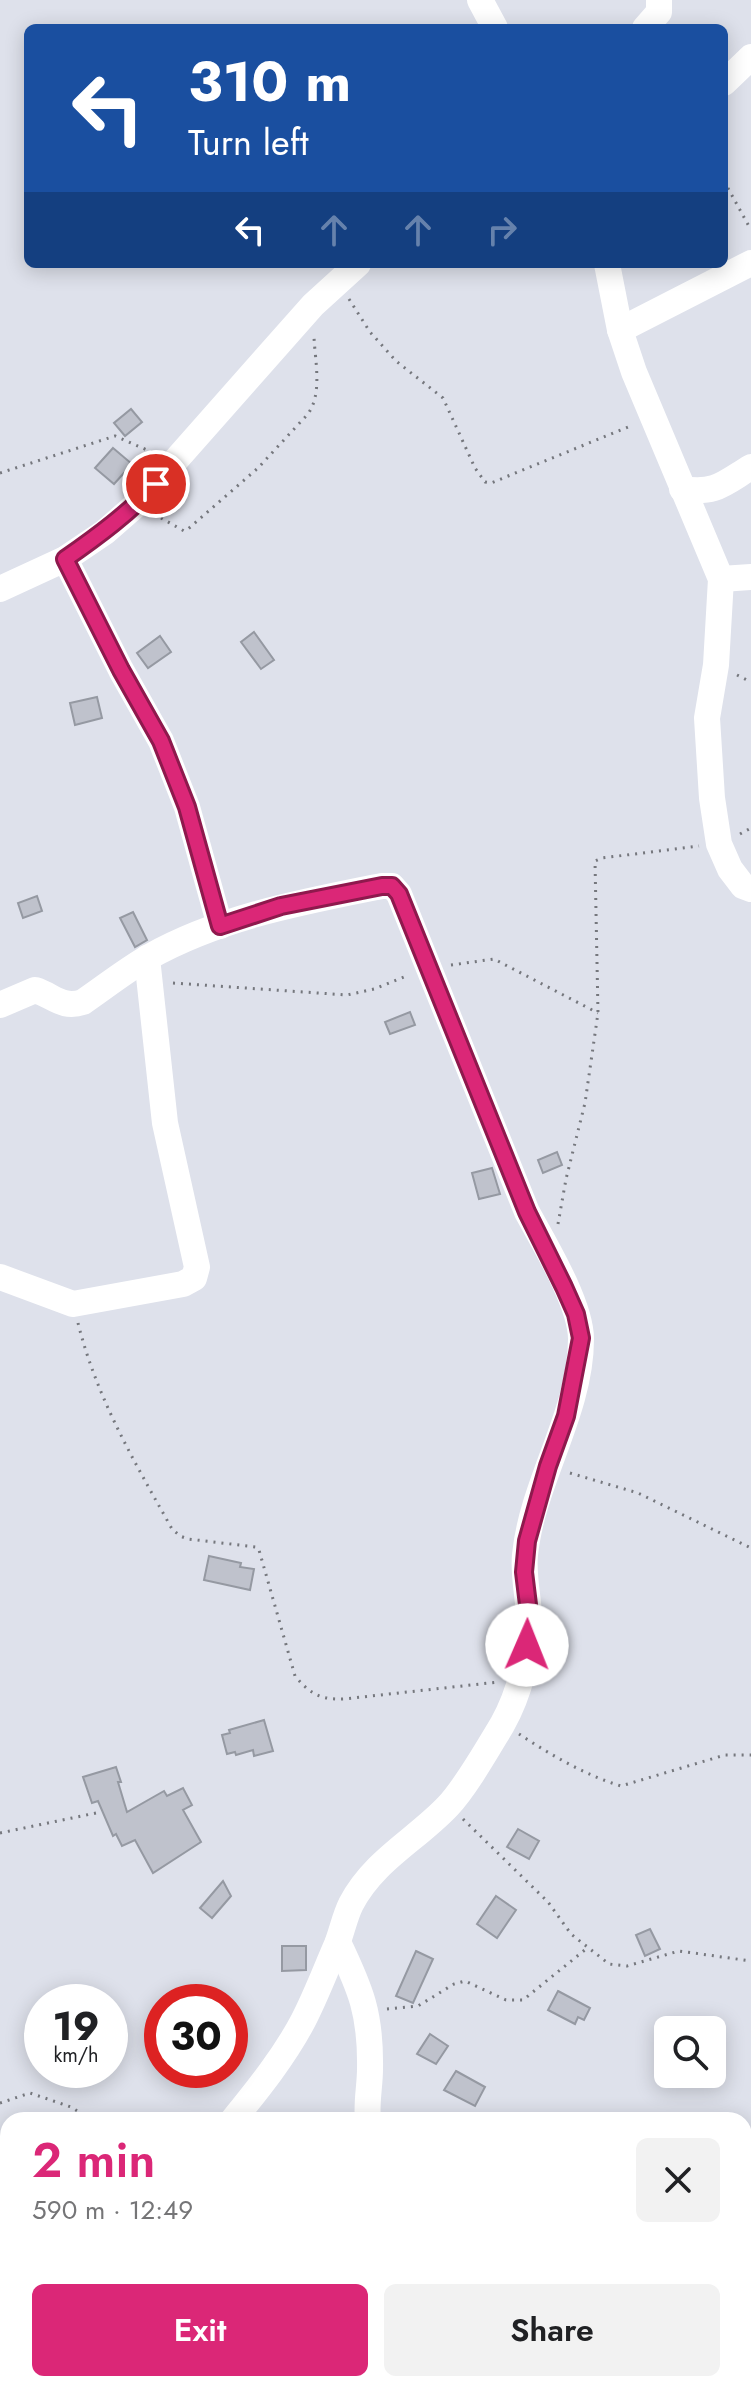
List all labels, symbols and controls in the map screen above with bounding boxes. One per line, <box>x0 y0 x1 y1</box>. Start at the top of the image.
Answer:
text: 310 m <box>188 41 351 122</box>
icon: left <box>56 56 160 160</box>
text: Turn left <box>188 116 309 168</box>
icon: left <box>228 208 272 252</box>
icon: ahead <box>312 208 356 252</box>
icon: ahead <box>396 208 440 252</box>
icon: right <box>480 208 524 252</box>
pin <box>122 450 190 518</box>
icon: arrive <box>134 462 178 506</box>
position arrow <box>485 1603 569 1687</box>
speed limit sign: 30 <box>144 1984 248 2088</box>
text: 19 <box>52 1997 100 2055</box>
map controls <box>654 2016 726 2088</box>
button: search <box>654 2016 726 2088</box>
text: km/h <box>53 2041 99 2070</box>
text: 2 min <box>32 2126 155 2195</box>
button: close <box>636 2138 720 2222</box>
text: 590 m · 12:49 <box>32 2191 193 2229</box>
button: Exit <box>32 2284 368 2376</box>
button: Share <box>384 2284 720 2376</box>

